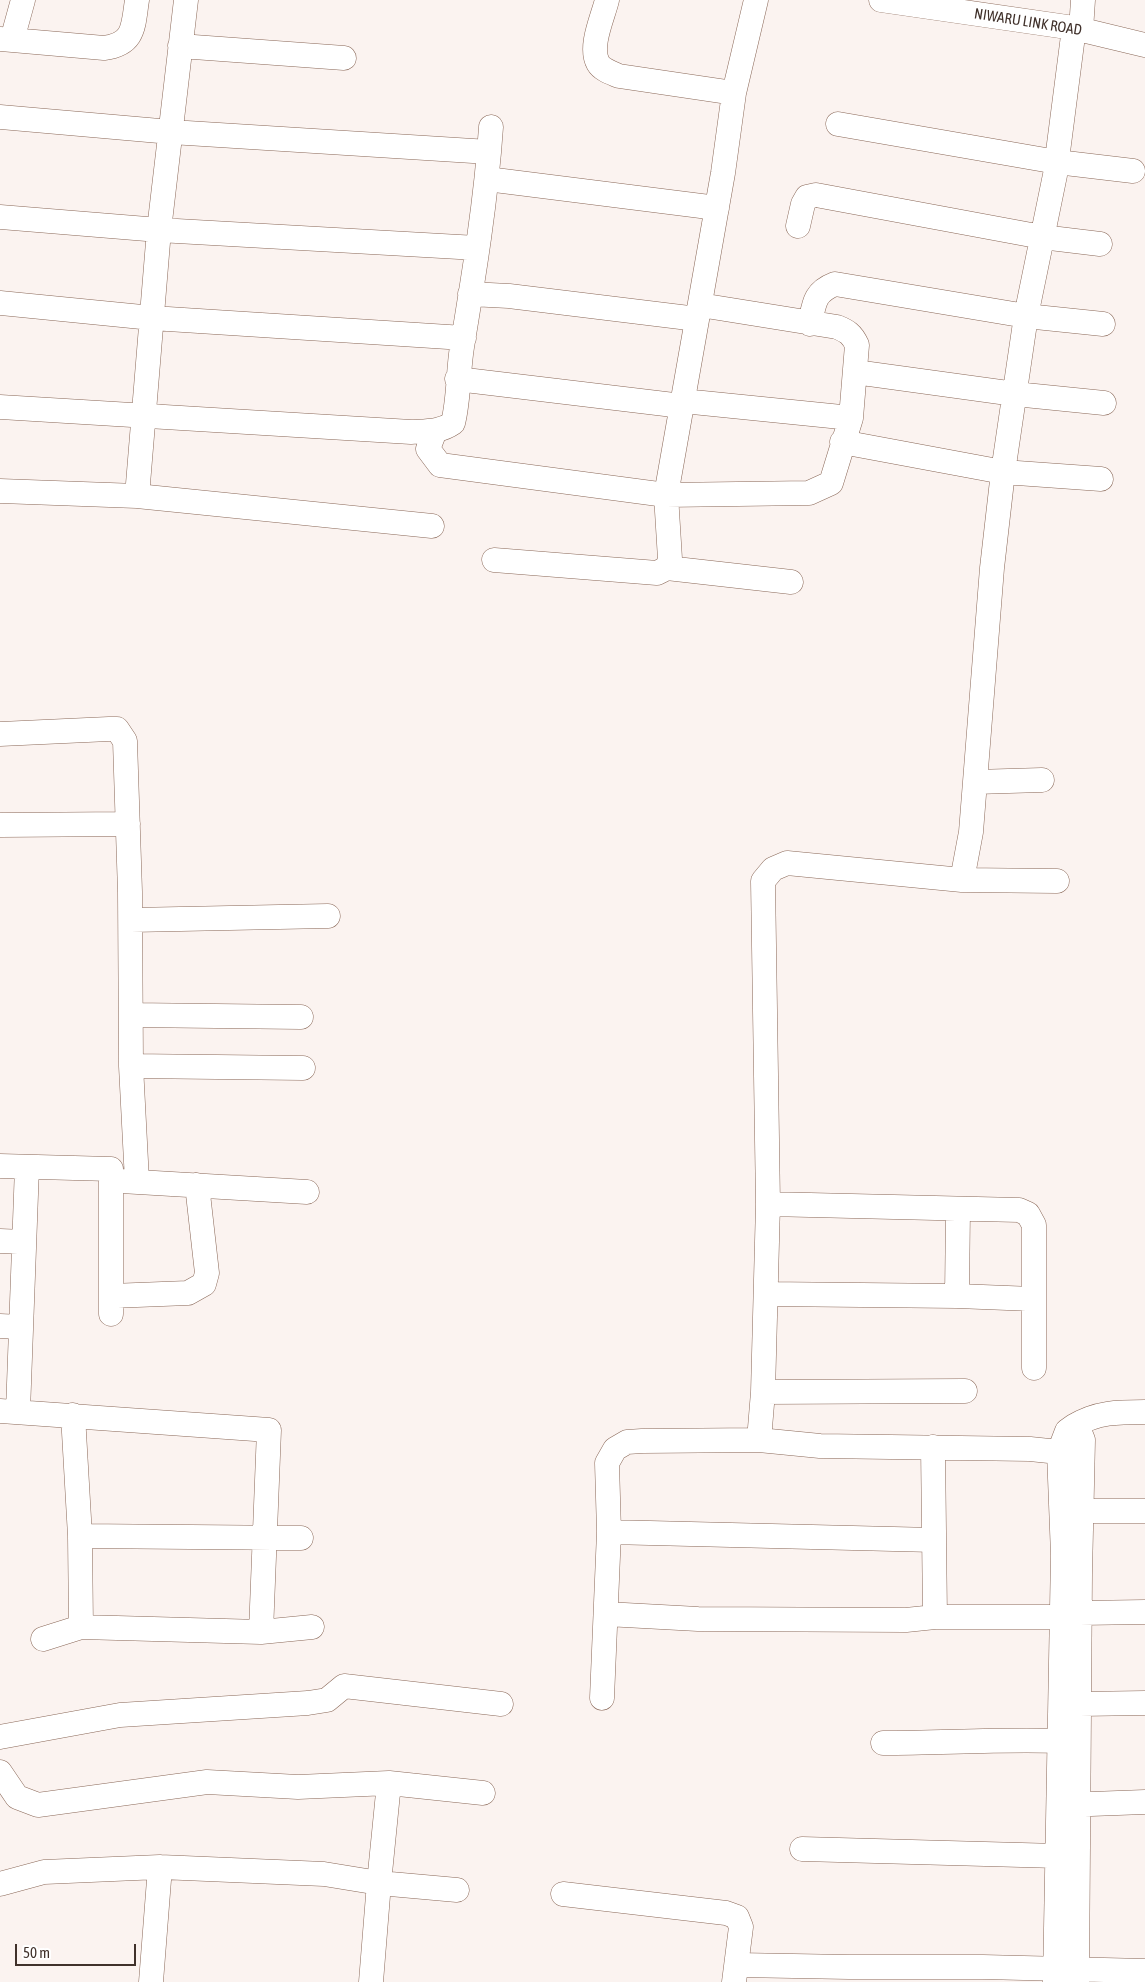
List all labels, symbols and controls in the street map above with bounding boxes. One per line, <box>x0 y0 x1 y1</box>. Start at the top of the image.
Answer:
street label: NIWARU LINK ROAD <box>973 5 1083 39</box>
scale bar <box>18 1934 139 1966</box>
text: 50 m <box>23 1944 50 1961</box>

